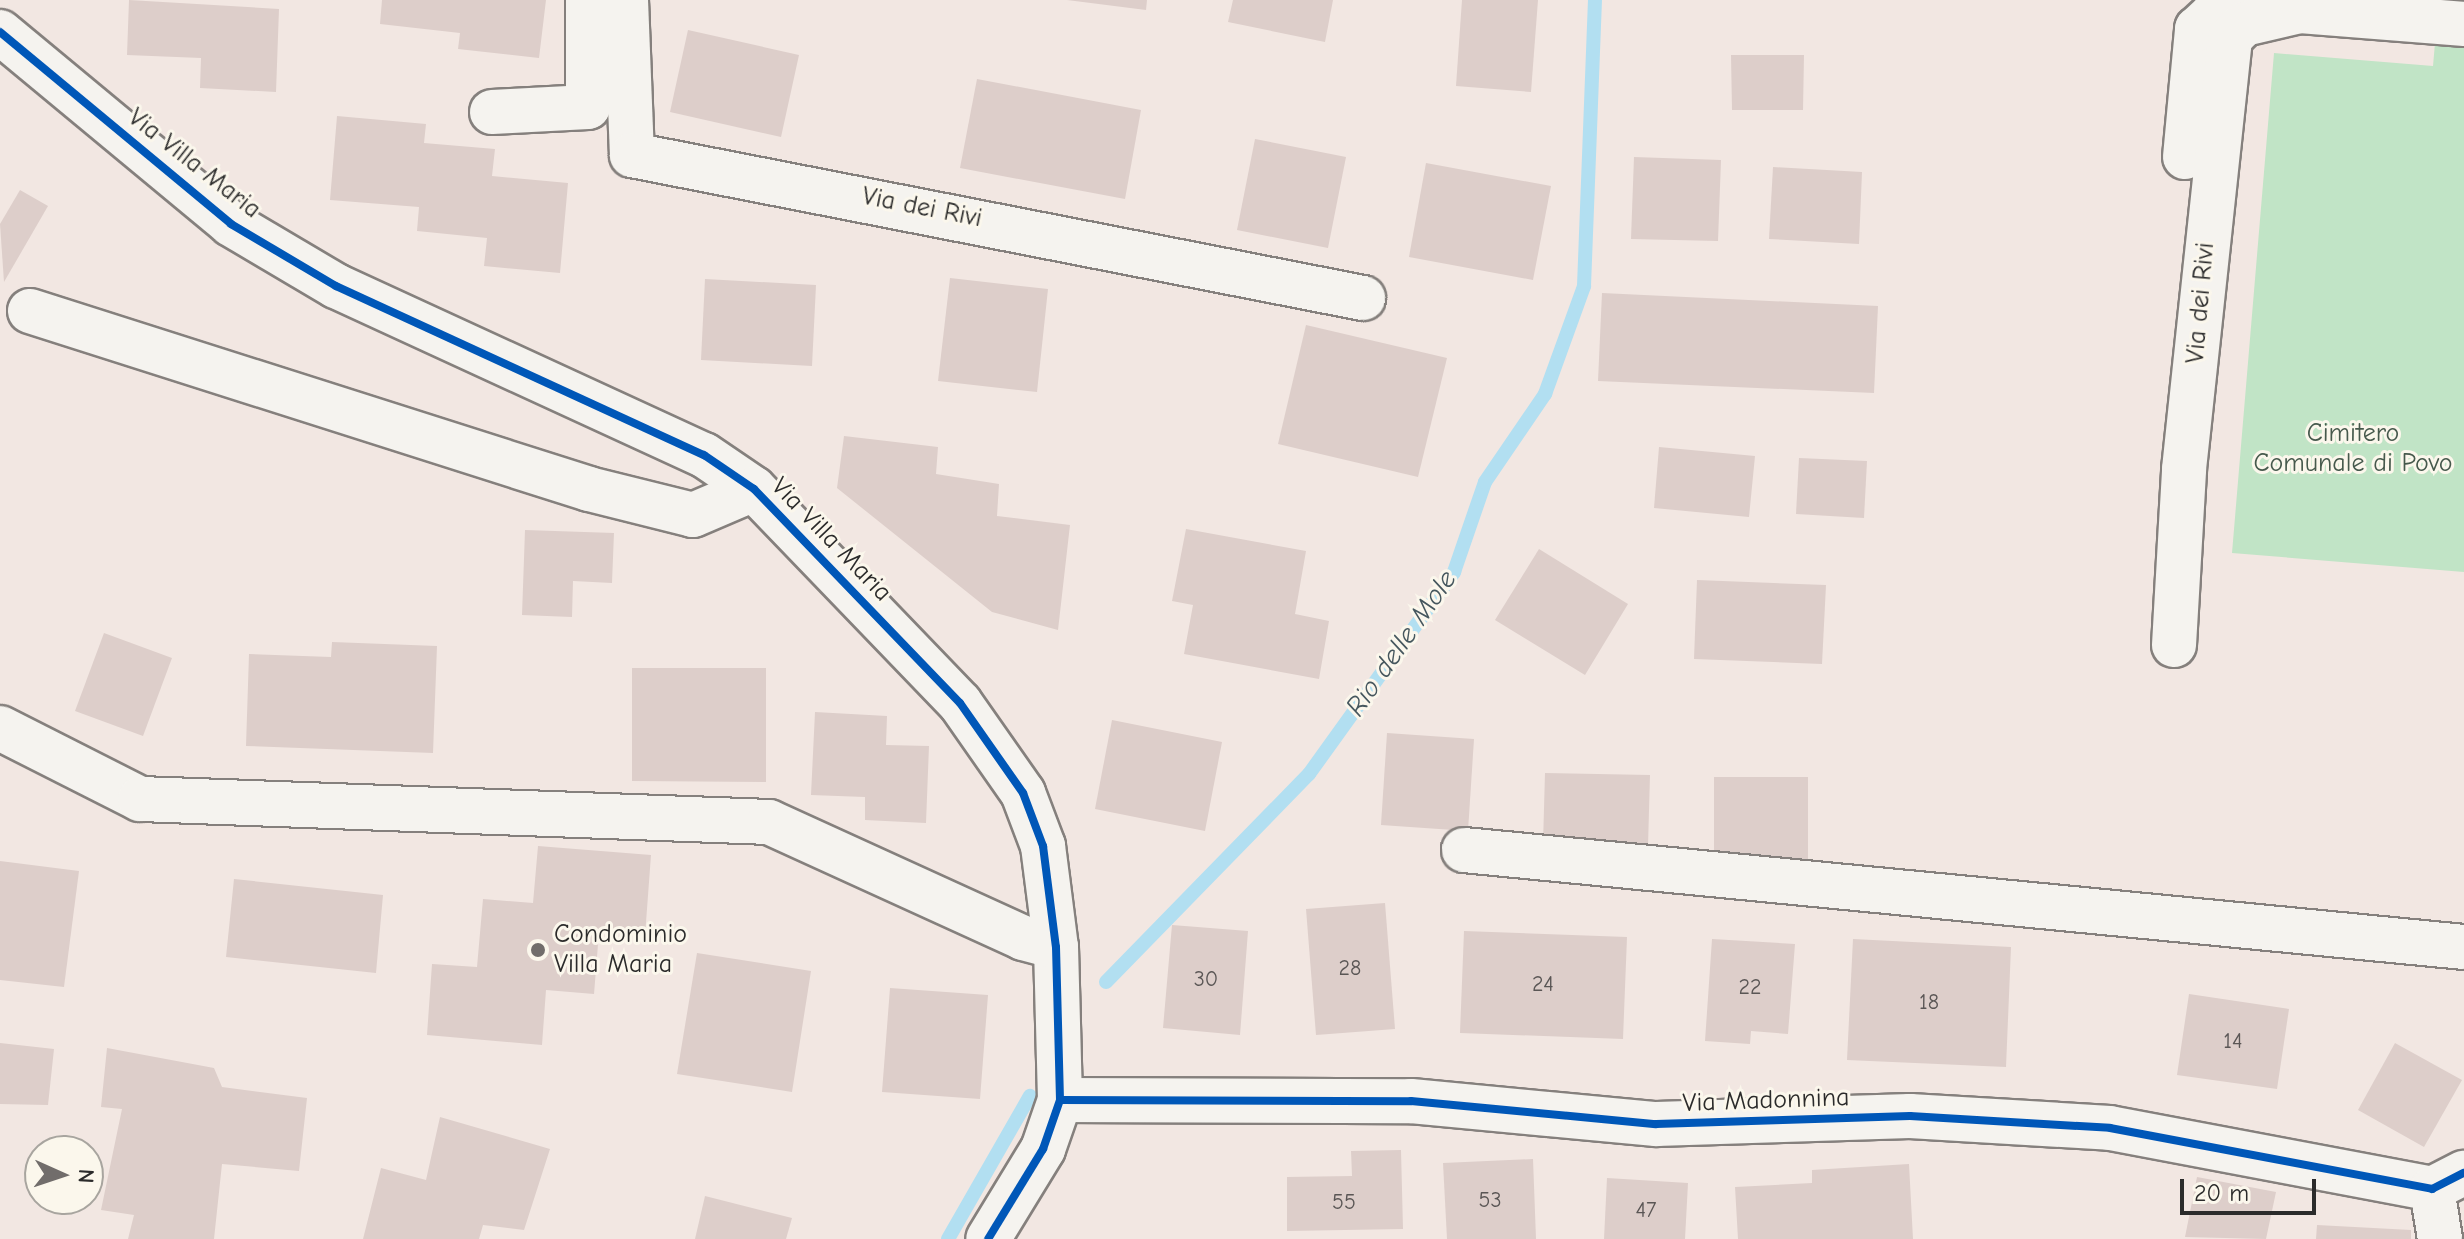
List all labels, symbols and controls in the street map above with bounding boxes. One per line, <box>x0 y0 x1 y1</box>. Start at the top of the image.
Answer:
street label: Via Villa Maria <box>121 102 267 226</box>
street label: Via dei Rivi <box>859 181 985 235</box>
street label: Via dei Rivi <box>2180 241 2222 365</box>
park label: Cimitero Comunale di Povo <box>2253 418 2453 480</box>
street label: Via Villa Maria <box>764 472 898 608</box>
water label: Rio delle Mole <box>1338 564 1464 722</box>
place label: Condominio Villa Maria <box>554 919 687 980</box>
marker: Condominio Villa Maria <box>529 941 547 959</box>
house number: 28 <box>1339 956 1361 982</box>
house number: 30 <box>1194 967 1218 993</box>
house number: 24 <box>1532 972 1554 998</box>
house number: 22 <box>1738 975 1762 1001</box>
house number: 18 <box>1919 990 1939 1016</box>
house number: 14 <box>2223 1029 2243 1055</box>
street label: Via Madonnina <box>1682 1082 1850 1120</box>
north arrow <box>24 1135 104 1215</box>
scale bar <box>2184 1163 2320 1213</box>
text: N <box>73 1168 99 1184</box>
text: 20 m <box>2194 1179 2249 1207</box>
house number: 53 <box>1478 1188 1502 1214</box>
house number: 55 <box>1332 1190 1356 1216</box>
house number: 47 <box>1635 1198 1657 1224</box>

